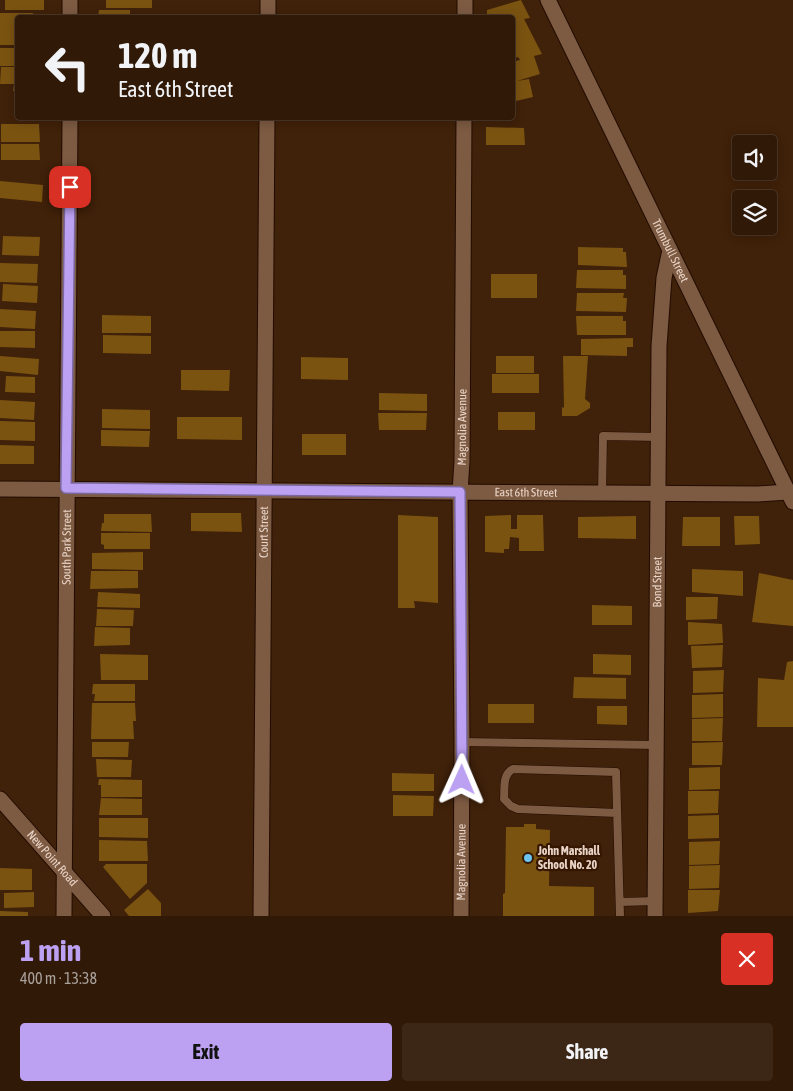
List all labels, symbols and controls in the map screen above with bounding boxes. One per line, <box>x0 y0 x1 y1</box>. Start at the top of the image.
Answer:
icon: left <box>35 35 100 100</box>
text: 120 m <box>118 35 197 75</box>
text: East 6th Street <box>118 76 233 102</box>
map controls <box>732 135 777 235</box>
button: sound <box>732 135 777 180</box>
pin <box>49 166 91 208</box>
icon: arrive <box>56 173 84 201</box>
button: layers <box>732 190 777 235</box>
street label: Trumbull Street <box>649 217 692 285</box>
street label: Magnolia Avenue <box>455 389 469 466</box>
street label: East 6th Street <box>494 485 558 500</box>
street label: Court Street <box>257 506 271 558</box>
street label: South Park Street <box>59 509 74 585</box>
street label: Bond Street <box>650 556 665 608</box>
position arrow <box>435 753 487 805</box>
street label: Magnolia Avenue <box>454 824 469 900</box>
street label: New Point Road <box>24 828 80 889</box>
place label: John Marshall School No. 20 <box>537 844 601 872</box>
marker: John Marshall School No. 20 <box>522 852 534 864</box>
text: 1 min <box>20 933 81 967</box>
button: close <box>721 933 773 985</box>
text: 400 m · 13:38 <box>20 969 97 987</box>
button: Exit <box>20 1023 392 1081</box>
button: Share <box>402 1023 773 1081</box>

